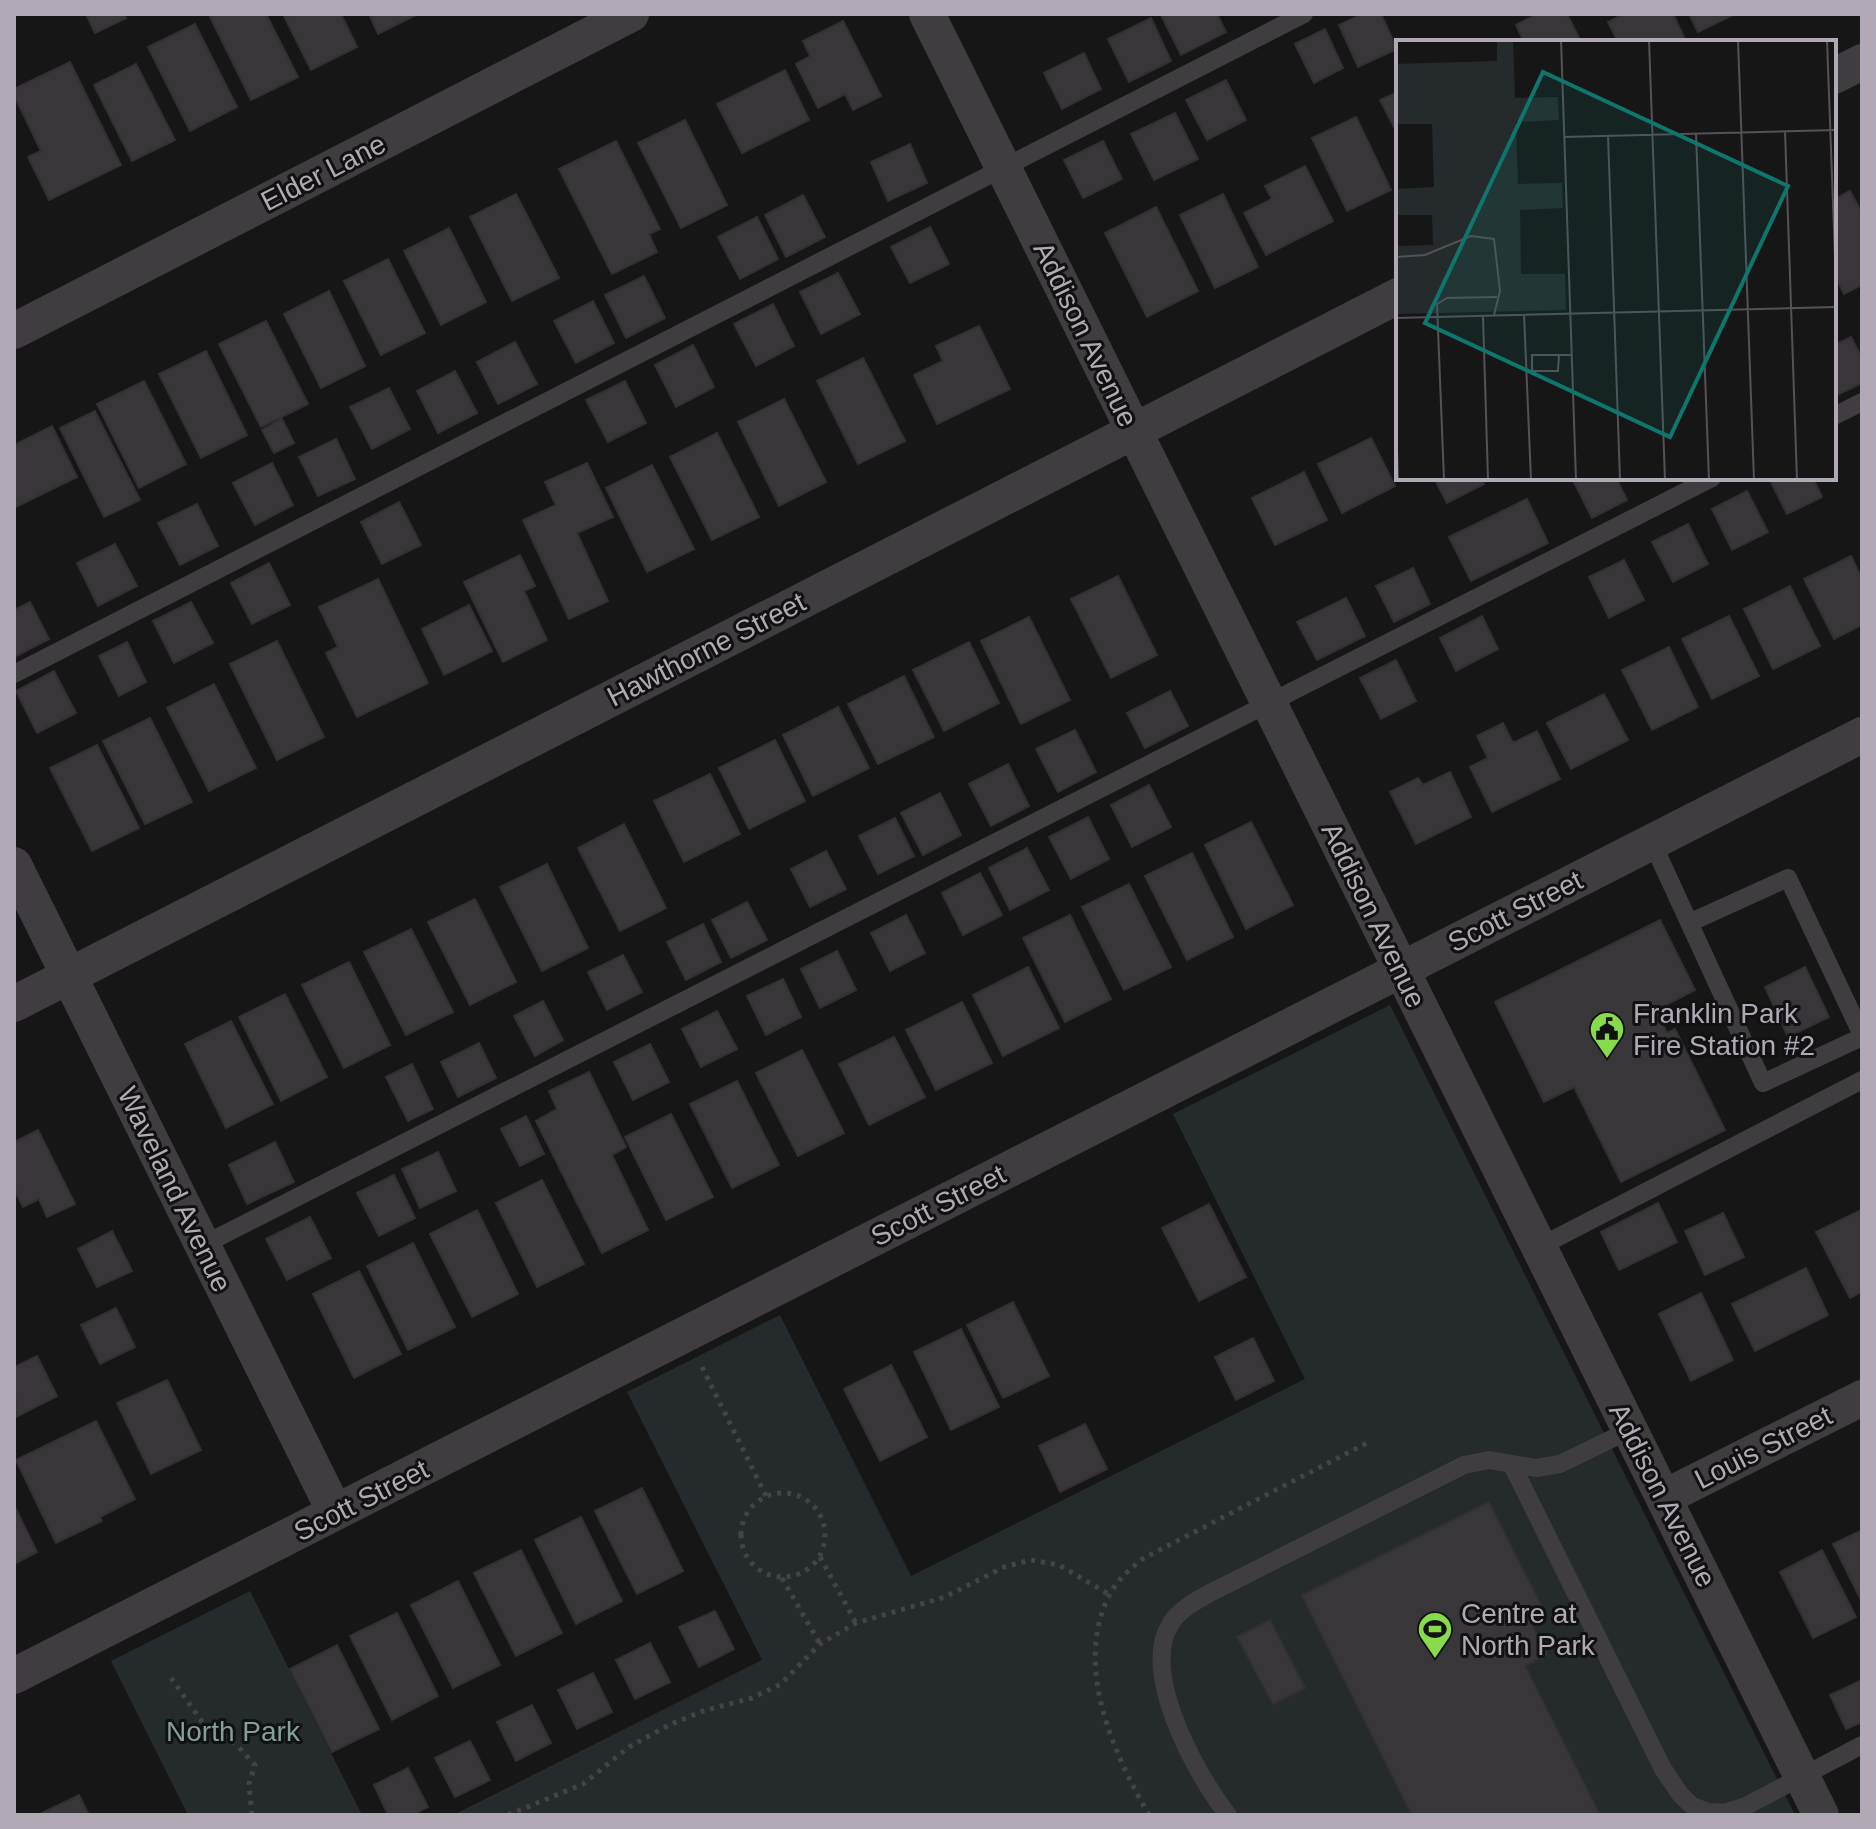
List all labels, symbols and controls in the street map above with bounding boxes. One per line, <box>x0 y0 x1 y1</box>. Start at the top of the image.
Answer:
inset map <box>1396 40 1836 480</box>
street label: Elder Lane <box>256 128 391 217</box>
street label: Addison Avenue <box>1027 237 1144 432</box>
street label: Hawthorne Street <box>602 586 811 713</box>
street label: Addison Avenue <box>1315 818 1432 1013</box>
street label: Scott Street <box>1443 864 1588 958</box>
place label: Franklin Park Fire Station #2 <box>1633 998 1815 1061</box>
public building icon: Franklin Park Fire Station #2 <box>1588 1010 1626 1060</box>
street label: Waveland Avenue <box>111 1082 238 1297</box>
street label: Scott Street <box>866 1158 1011 1252</box>
street label: Addison Avenue <box>1603 1398 1722 1592</box>
street label: Louis Street <box>1690 1400 1837 1495</box>
street label: Scott Street <box>289 1453 434 1547</box>
place label: Centre at North Park <box>1461 1598 1596 1661</box>
sports icon: Centre at North Park <box>1416 1610 1454 1660</box>
park label: North Park <box>166 1716 301 1747</box>

